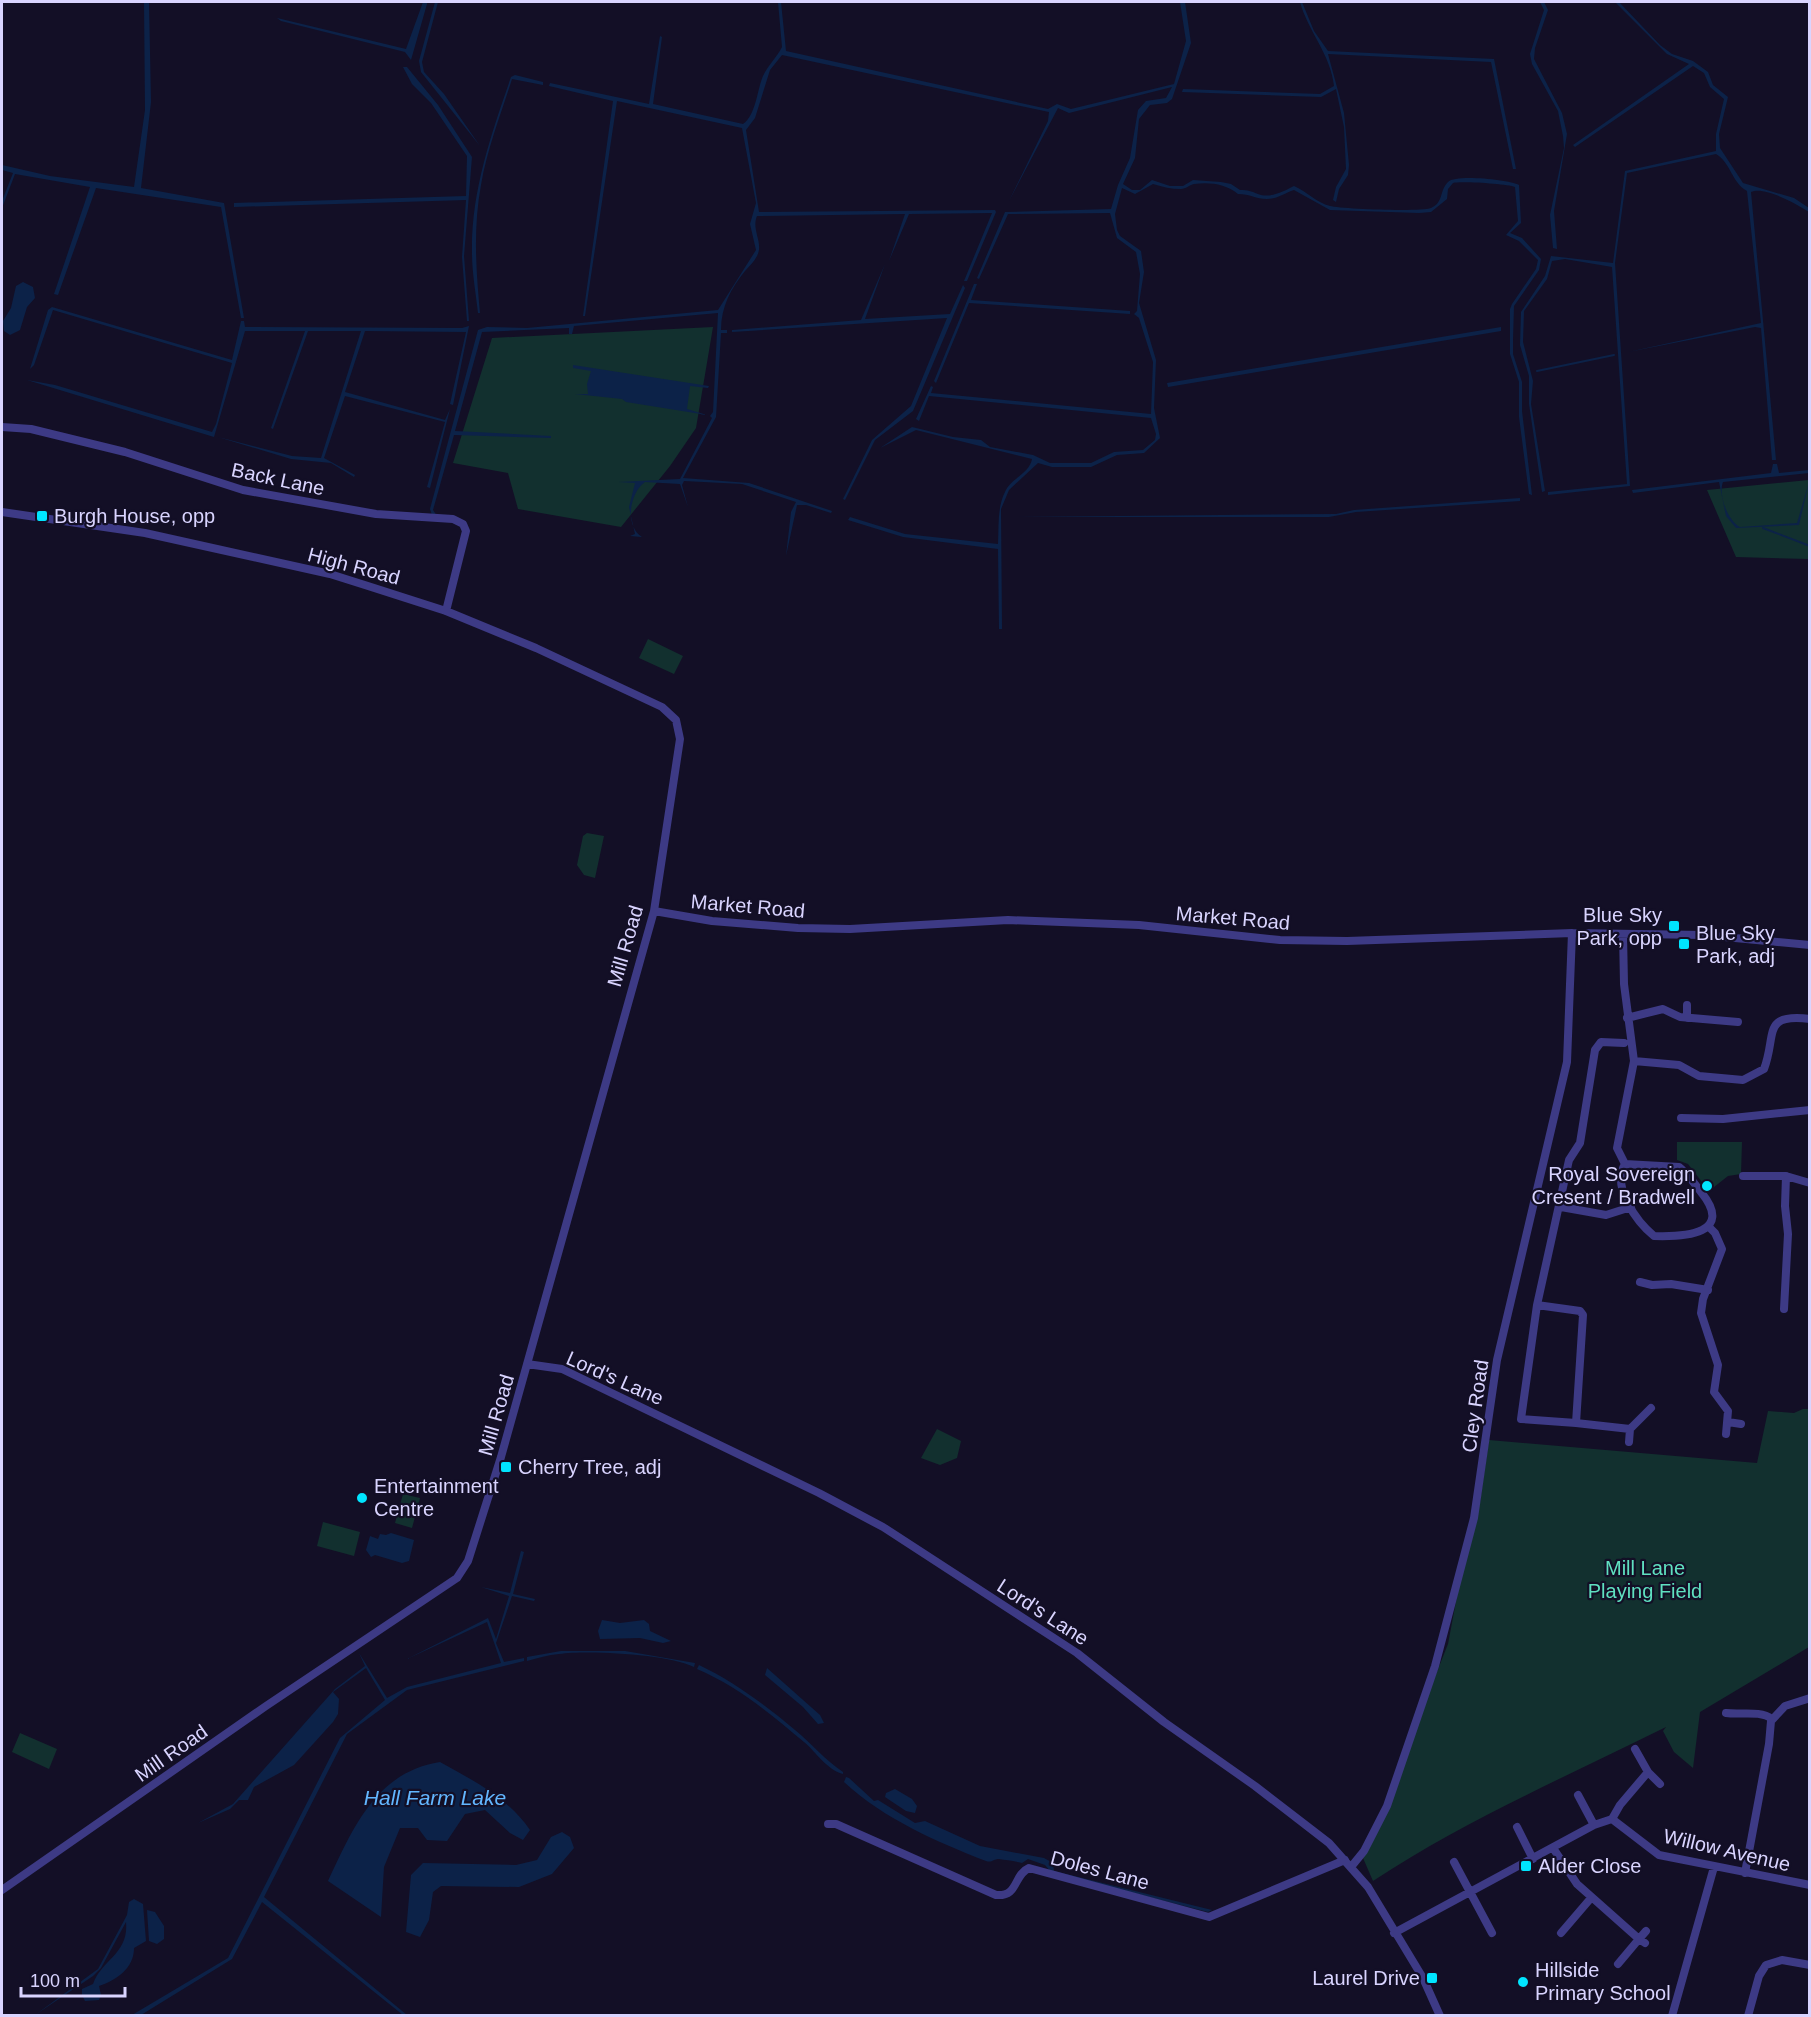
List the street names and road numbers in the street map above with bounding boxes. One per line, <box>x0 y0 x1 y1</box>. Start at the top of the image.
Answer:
street label: Back Lane <box>229 458 327 500</box>
street label: High Road <box>306 543 402 589</box>
street label: Market Road <box>690 890 806 922</box>
street label: Market Road <box>1175 902 1291 934</box>
street label: Mill Road <box>603 903 647 989</box>
street label: Lord's Lane <box>563 1347 667 1409</box>
street label: Cley Road <box>1458 1358 1492 1454</box>
street label: Mill Road <box>474 1372 518 1458</box>
street label: Lord's Lane <box>993 1574 1093 1650</box>
street label: Mill Road <box>131 1720 211 1786</box>
street label: Willow Avenue <box>1661 1825 1793 1875</box>
street label: Doles Lane <box>1048 1846 1152 1894</box>

